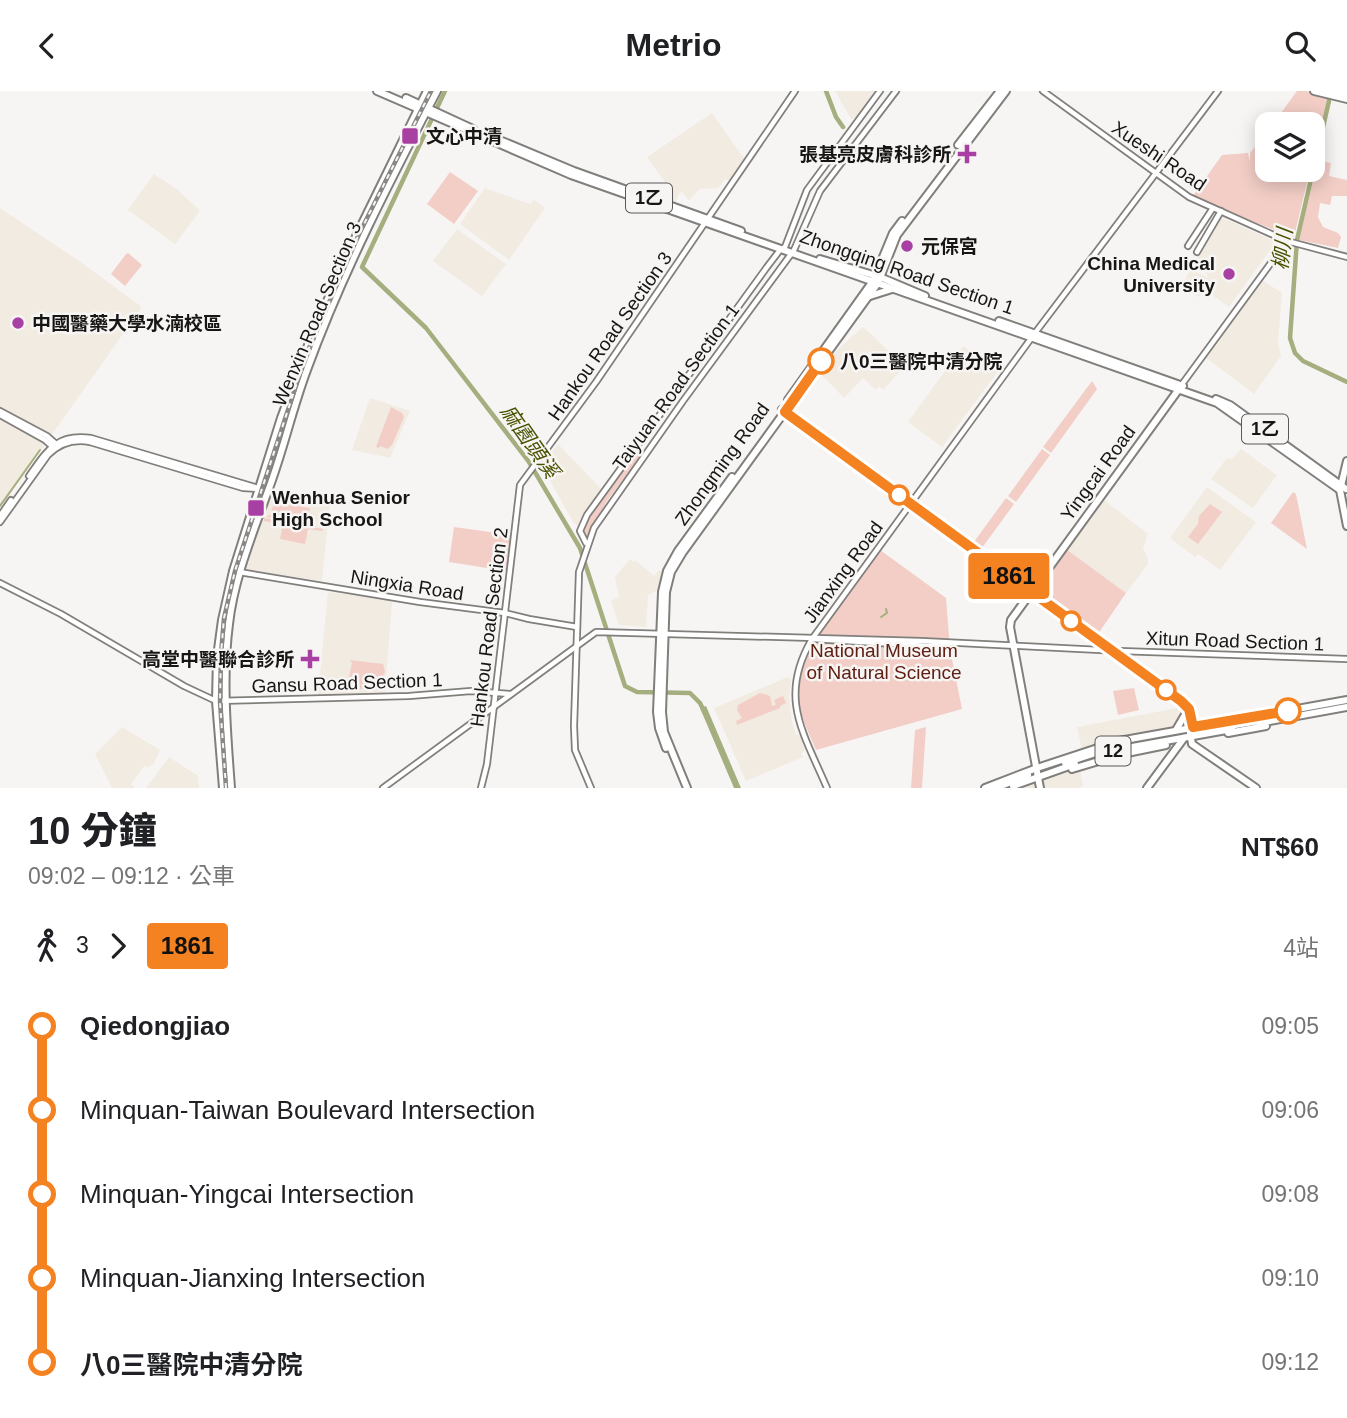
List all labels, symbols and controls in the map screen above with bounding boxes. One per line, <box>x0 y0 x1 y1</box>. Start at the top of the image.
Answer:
icon: back <box>28 27 66 65</box>
text: Metrio <box>626 27 722 63</box>
icon: search <box>1281 27 1319 65</box>
map controls <box>1255 112 1325 182</box>
button: layers <box>1255 112 1325 182</box>
street label: Xueshi Road <box>1108 117 1210 195</box>
marker: 文心中清 <box>400 126 420 146</box>
place label: 文心中清 <box>426 126 502 147</box>
place label: 張基亮皮膚科診所 <box>799 144 951 165</box>
marker: 張基亮皮膚科診所 <box>957 144 977 164</box>
road number: 1乙 <box>626 183 672 213</box>
street label: Wenxin Road Section 3 <box>269 219 365 409</box>
street label: Zhongqing Road Section 1 <box>797 225 1017 319</box>
water label: 柳川 <box>1268 225 1296 271</box>
place label: 元保宮 <box>921 236 978 257</box>
marker: 元保宮 <box>899 238 915 254</box>
street label: Hankou Road Section 3 <box>544 248 676 424</box>
place label: China Medical University <box>1087 253 1215 296</box>
marker: China Medical University <box>1221 266 1237 282</box>
street label: Taiyuan Road Section 1 <box>609 300 743 474</box>
place label: 中國醫藥大學水湳校區 <box>32 313 222 334</box>
marker: 中國醫藥大學水湳校區 <box>10 315 26 331</box>
marker: 八0三醫院中清分院 <box>808 348 834 374</box>
place label: 八0三醫院中清分院 <box>840 351 1003 372</box>
street label: Zhongming Road <box>671 399 773 529</box>
water label: 麻園頭溪 <box>496 400 565 484</box>
road number: 1乙 <box>1242 415 1288 443</box>
street label: Yingcai Road <box>1056 421 1140 525</box>
unlabelled marker <box>889 485 909 505</box>
place label: Wenhua Senior High School <box>272 487 411 530</box>
marker: Wenhua Senior High School <box>246 498 266 518</box>
street label: Jianxing Road <box>799 517 887 627</box>
street label: Hankou Road Section 2 <box>466 526 512 728</box>
line badge: 1861 <box>960 553 1058 599</box>
text: 1861 <box>982 562 1036 589</box>
street label: Ningxia Road <box>349 566 465 604</box>
unlabelled marker <box>1061 611 1081 631</box>
street label: Xitun Road Section 1 <box>1145 627 1325 655</box>
park label: National Museum of Natural Science <box>806 640 962 683</box>
place label: 高堂中醫聯合診所 <box>142 649 294 670</box>
marker: 高堂中醫聯合診所 <box>300 649 320 669</box>
street label: Gansu Road Section 1 <box>251 669 443 697</box>
unlabelled marker <box>1156 680 1176 700</box>
unlabelled marker <box>1275 698 1301 724</box>
road number: 12 <box>1096 737 1130 765</box>
text: 10 分鐘 <box>28 810 157 852</box>
text: NT$60 <box>1241 832 1319 862</box>
text: 09:02 – 09:12 · 公車 <box>28 863 235 889</box>
icon: walk <box>28 927 66 965</box>
icon: forward <box>99 927 137 965</box>
text: 3 <box>76 932 89 958</box>
text: 1861 <box>161 932 214 959</box>
text: 4站 <box>1283 935 1319 961</box>
text: Qiedongjiao <box>80 1011 230 1041</box>
text: 09:05 <box>1261 1013 1319 1039</box>
text: Minquan-Taiwan Boulevard Intersection <box>80 1095 535 1125</box>
text: 09:06 <box>1261 1097 1319 1123</box>
text: Minquan-Yingcai Intersection <box>80 1179 414 1209</box>
text: 09:08 <box>1261 1181 1319 1207</box>
text: Minquan-Jianxing Intersection <box>80 1263 425 1293</box>
text: 09:10 <box>1261 1265 1319 1291</box>
text: 09:12 <box>1261 1349 1319 1375</box>
text: 八0三醫院中清分院 <box>80 1350 302 1380</box>

